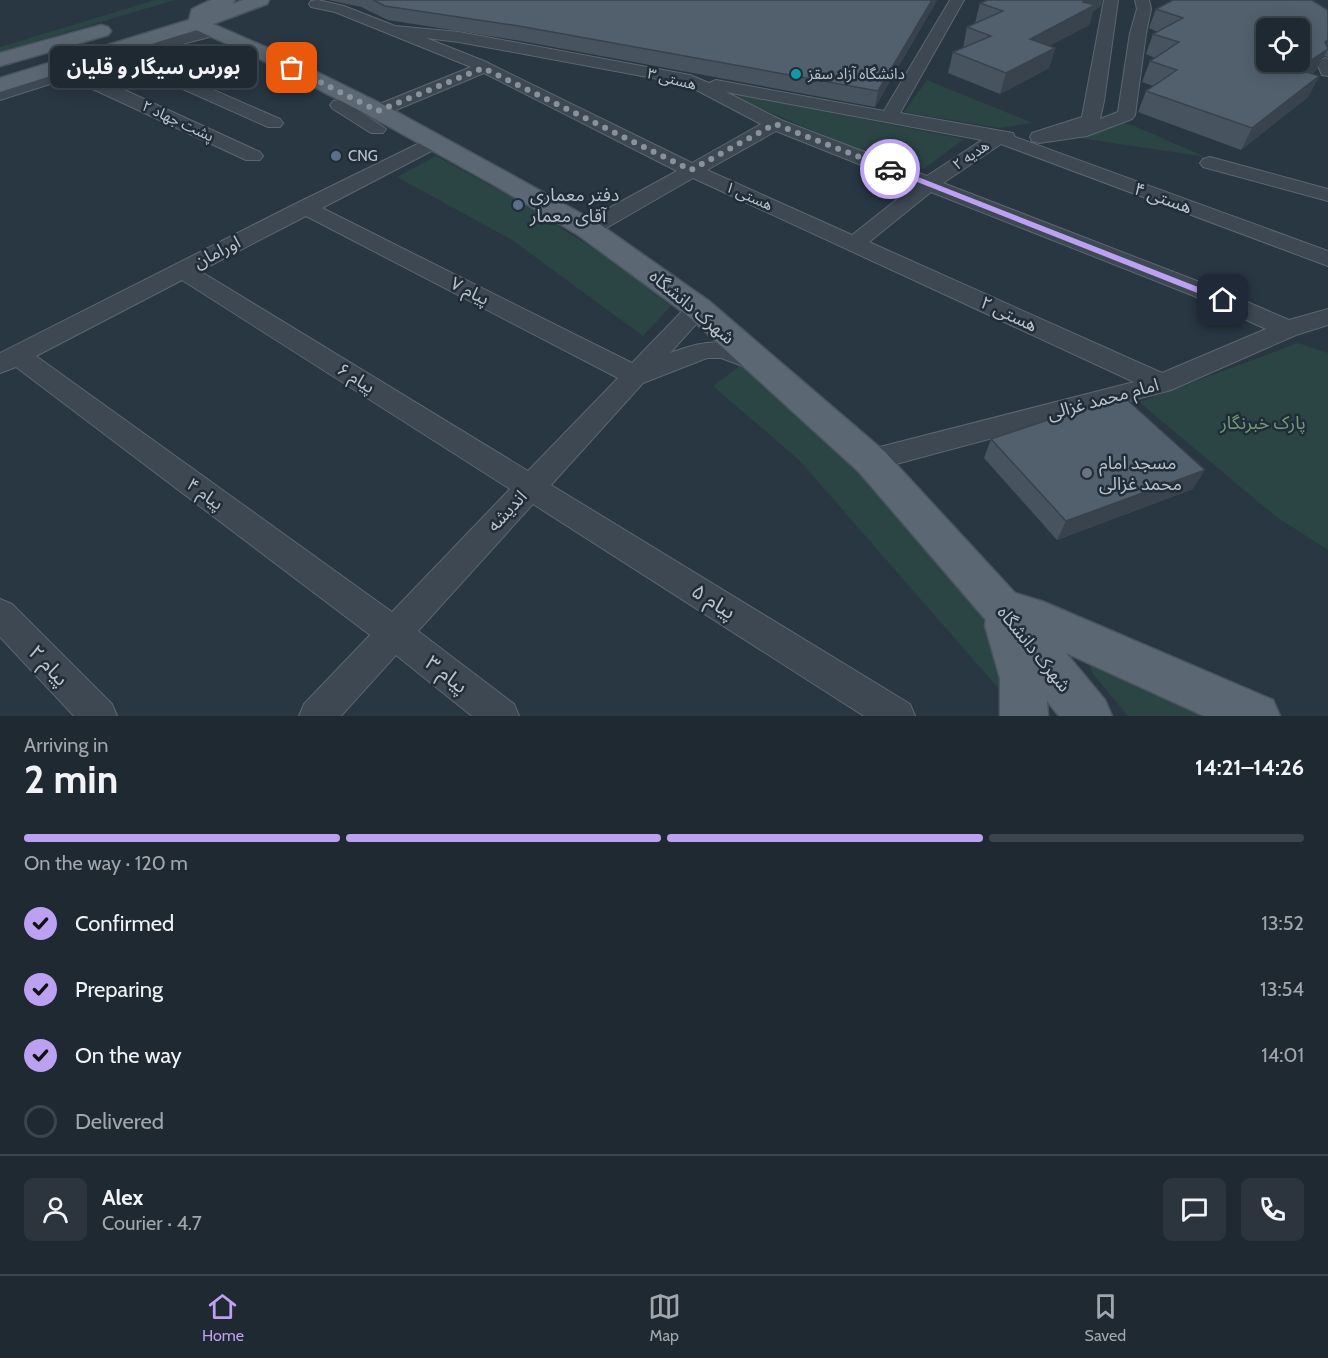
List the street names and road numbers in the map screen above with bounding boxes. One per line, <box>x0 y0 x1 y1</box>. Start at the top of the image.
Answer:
street label: هستی ۳ <box>646 64 698 94</box>
street label: پشت جهاد ۲ <box>139 97 217 146</box>
street label: هدیه ۲ <box>949 136 993 174</box>
street label: هستی ۴ <box>1131 177 1195 219</box>
street label: هستی ۱ <box>723 178 775 214</box>
street label: اورامان <box>190 231 244 273</box>
street label: شهرک دانشگاه <box>645 265 739 349</box>
street label: پیام ۷ <box>446 272 493 313</box>
street label: هستی ۲ <box>977 291 1041 337</box>
street label: پیام ۶ <box>331 358 379 401</box>
street label: امام محمد غزالی <box>1045 374 1162 427</box>
street label: پیام ۴ <box>180 473 228 517</box>
street label: اندیشه <box>483 486 531 536</box>
street label: پیام ۵ <box>685 578 741 627</box>
street label: شهرک دانشگاه <box>993 602 1075 696</box>
street label: پیام ۲ <box>21 639 74 693</box>
street label: پیام ۳ <box>418 650 473 702</box>

